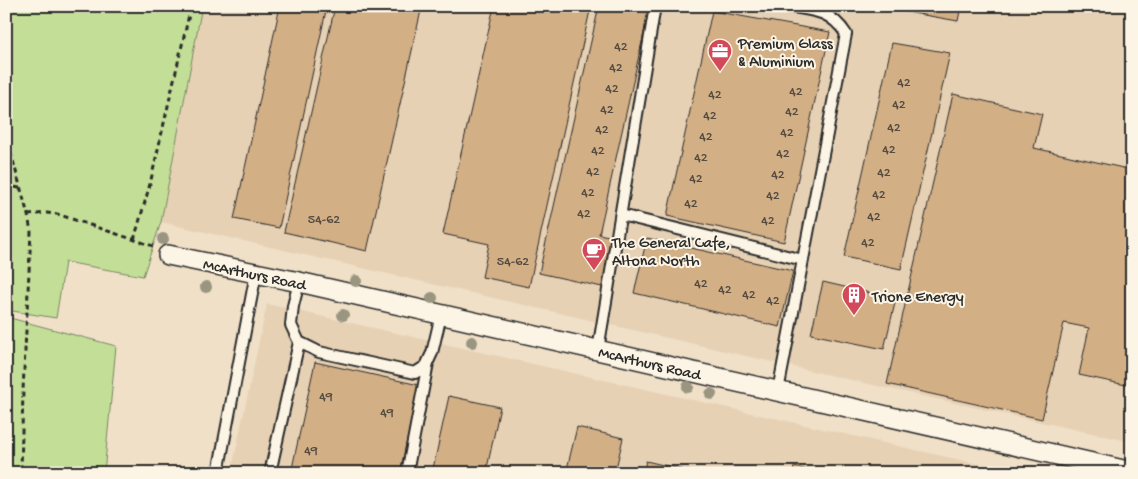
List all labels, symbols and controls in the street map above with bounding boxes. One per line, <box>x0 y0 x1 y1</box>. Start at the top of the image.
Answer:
place label: Premium Glass & Aluminium <box>737 36 834 73</box>
office icon: Premium Glass & Aluminium <box>707 38 733 72</box>
house number: 42 <box>614 39 628 56</box>
house number: 42 <box>609 60 623 77</box>
house number: 42 <box>897 75 911 92</box>
house number: 42 <box>605 81 619 98</box>
house number: 42 <box>789 84 803 101</box>
house number: 42 <box>708 87 722 104</box>
house number: 42 <box>892 97 906 114</box>
house number: 42 <box>600 102 614 119</box>
house number: 42 <box>785 104 799 121</box>
house number: 42 <box>703 108 717 125</box>
house number: 42 <box>887 120 901 137</box>
house number: 42 <box>595 122 609 139</box>
house number: 42 <box>780 125 794 142</box>
house number: 42 <box>699 129 713 146</box>
house number: 42 <box>882 142 896 159</box>
house number: 42 <box>591 143 605 160</box>
house number: 42 <box>776 146 790 163</box>
house number: 42 <box>694 150 708 167</box>
house number: 42 <box>586 164 600 181</box>
house number: 42 <box>877 165 891 182</box>
house number: 42 <box>771 167 785 184</box>
house number: 42 <box>689 171 703 188</box>
house number: 42 <box>581 185 595 202</box>
house number: 42 <box>872 187 886 204</box>
house number: 42 <box>766 188 780 205</box>
house number: 42 <box>684 196 698 213</box>
house number: 42 <box>577 206 591 223</box>
house number: 42 <box>867 209 881 226</box>
house number: 54-62 <box>308 212 340 229</box>
house number: 42 <box>761 213 775 230</box>
place label: The General Cafe, Altona North <box>611 235 731 272</box>
house number: 42 <box>861 235 875 252</box>
cafe icon: The General Cafe, Altona North <box>581 237 607 271</box>
house number: 54-62 <box>497 254 529 271</box>
street label: McArthurs Road <box>201 256 309 297</box>
house number: 42 <box>694 276 708 293</box>
house number: 42 <box>718 282 732 299</box>
building icon: Trione Energy <box>841 282 867 316</box>
house number: 42 <box>742 287 756 304</box>
place label: Trione Energy <box>871 289 964 308</box>
house number: 42 <box>766 293 780 310</box>
street label: McArthurs Road <box>596 344 704 387</box>
house number: 49 <box>319 389 333 406</box>
house number: 49 <box>380 405 394 422</box>
house number: 49 <box>304 443 318 460</box>

